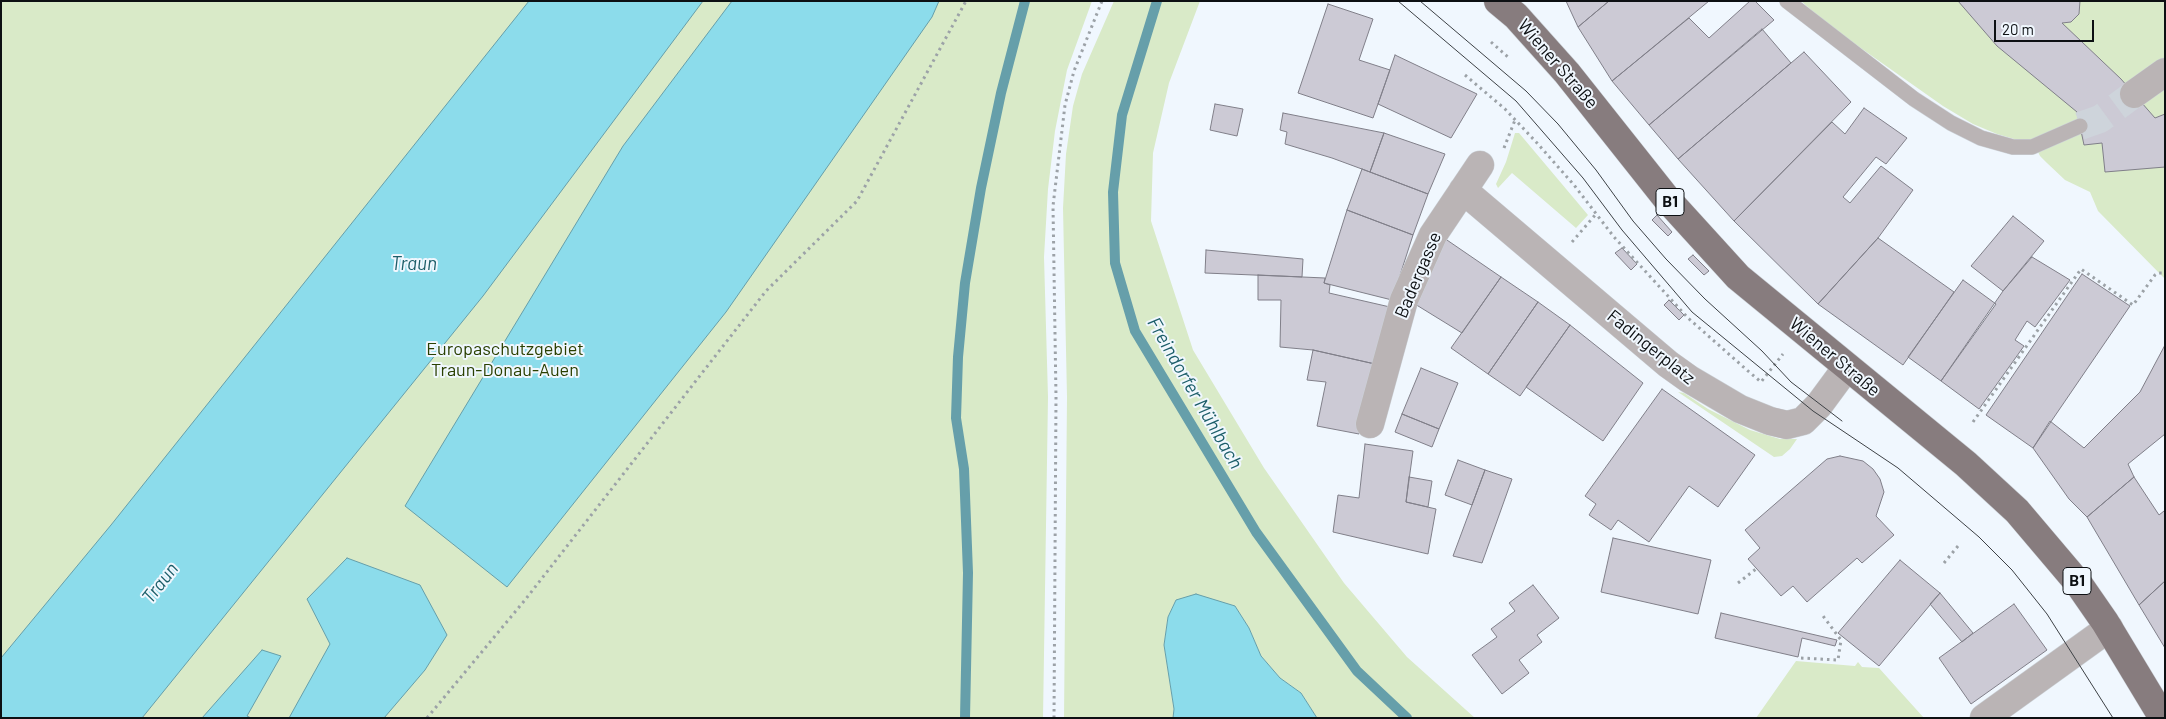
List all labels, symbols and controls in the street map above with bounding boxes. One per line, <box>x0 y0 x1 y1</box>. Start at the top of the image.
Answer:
scale bar <box>1996 10 2096 42</box>
street label: Wiener Straße <box>1513 15 1603 113</box>
text: 20 m <box>2002 20 2034 38</box>
road number: B1 <box>1656 188 1684 216</box>
street label: Badergasse <box>1390 229 1446 321</box>
water label: Traun <box>391 253 437 275</box>
street label: Fadingerplatz <box>1603 305 1699 389</box>
water label: Freindorfer Mühlbach <box>1142 313 1248 473</box>
street label: Wiener Straße <box>1785 313 1885 401</box>
park label: Europaschutzgebiet Traun-Donau-Auen <box>426 338 584 380</box>
water label: Traun <box>137 558 183 608</box>
road number: B1 <box>2063 568 2091 594</box>

